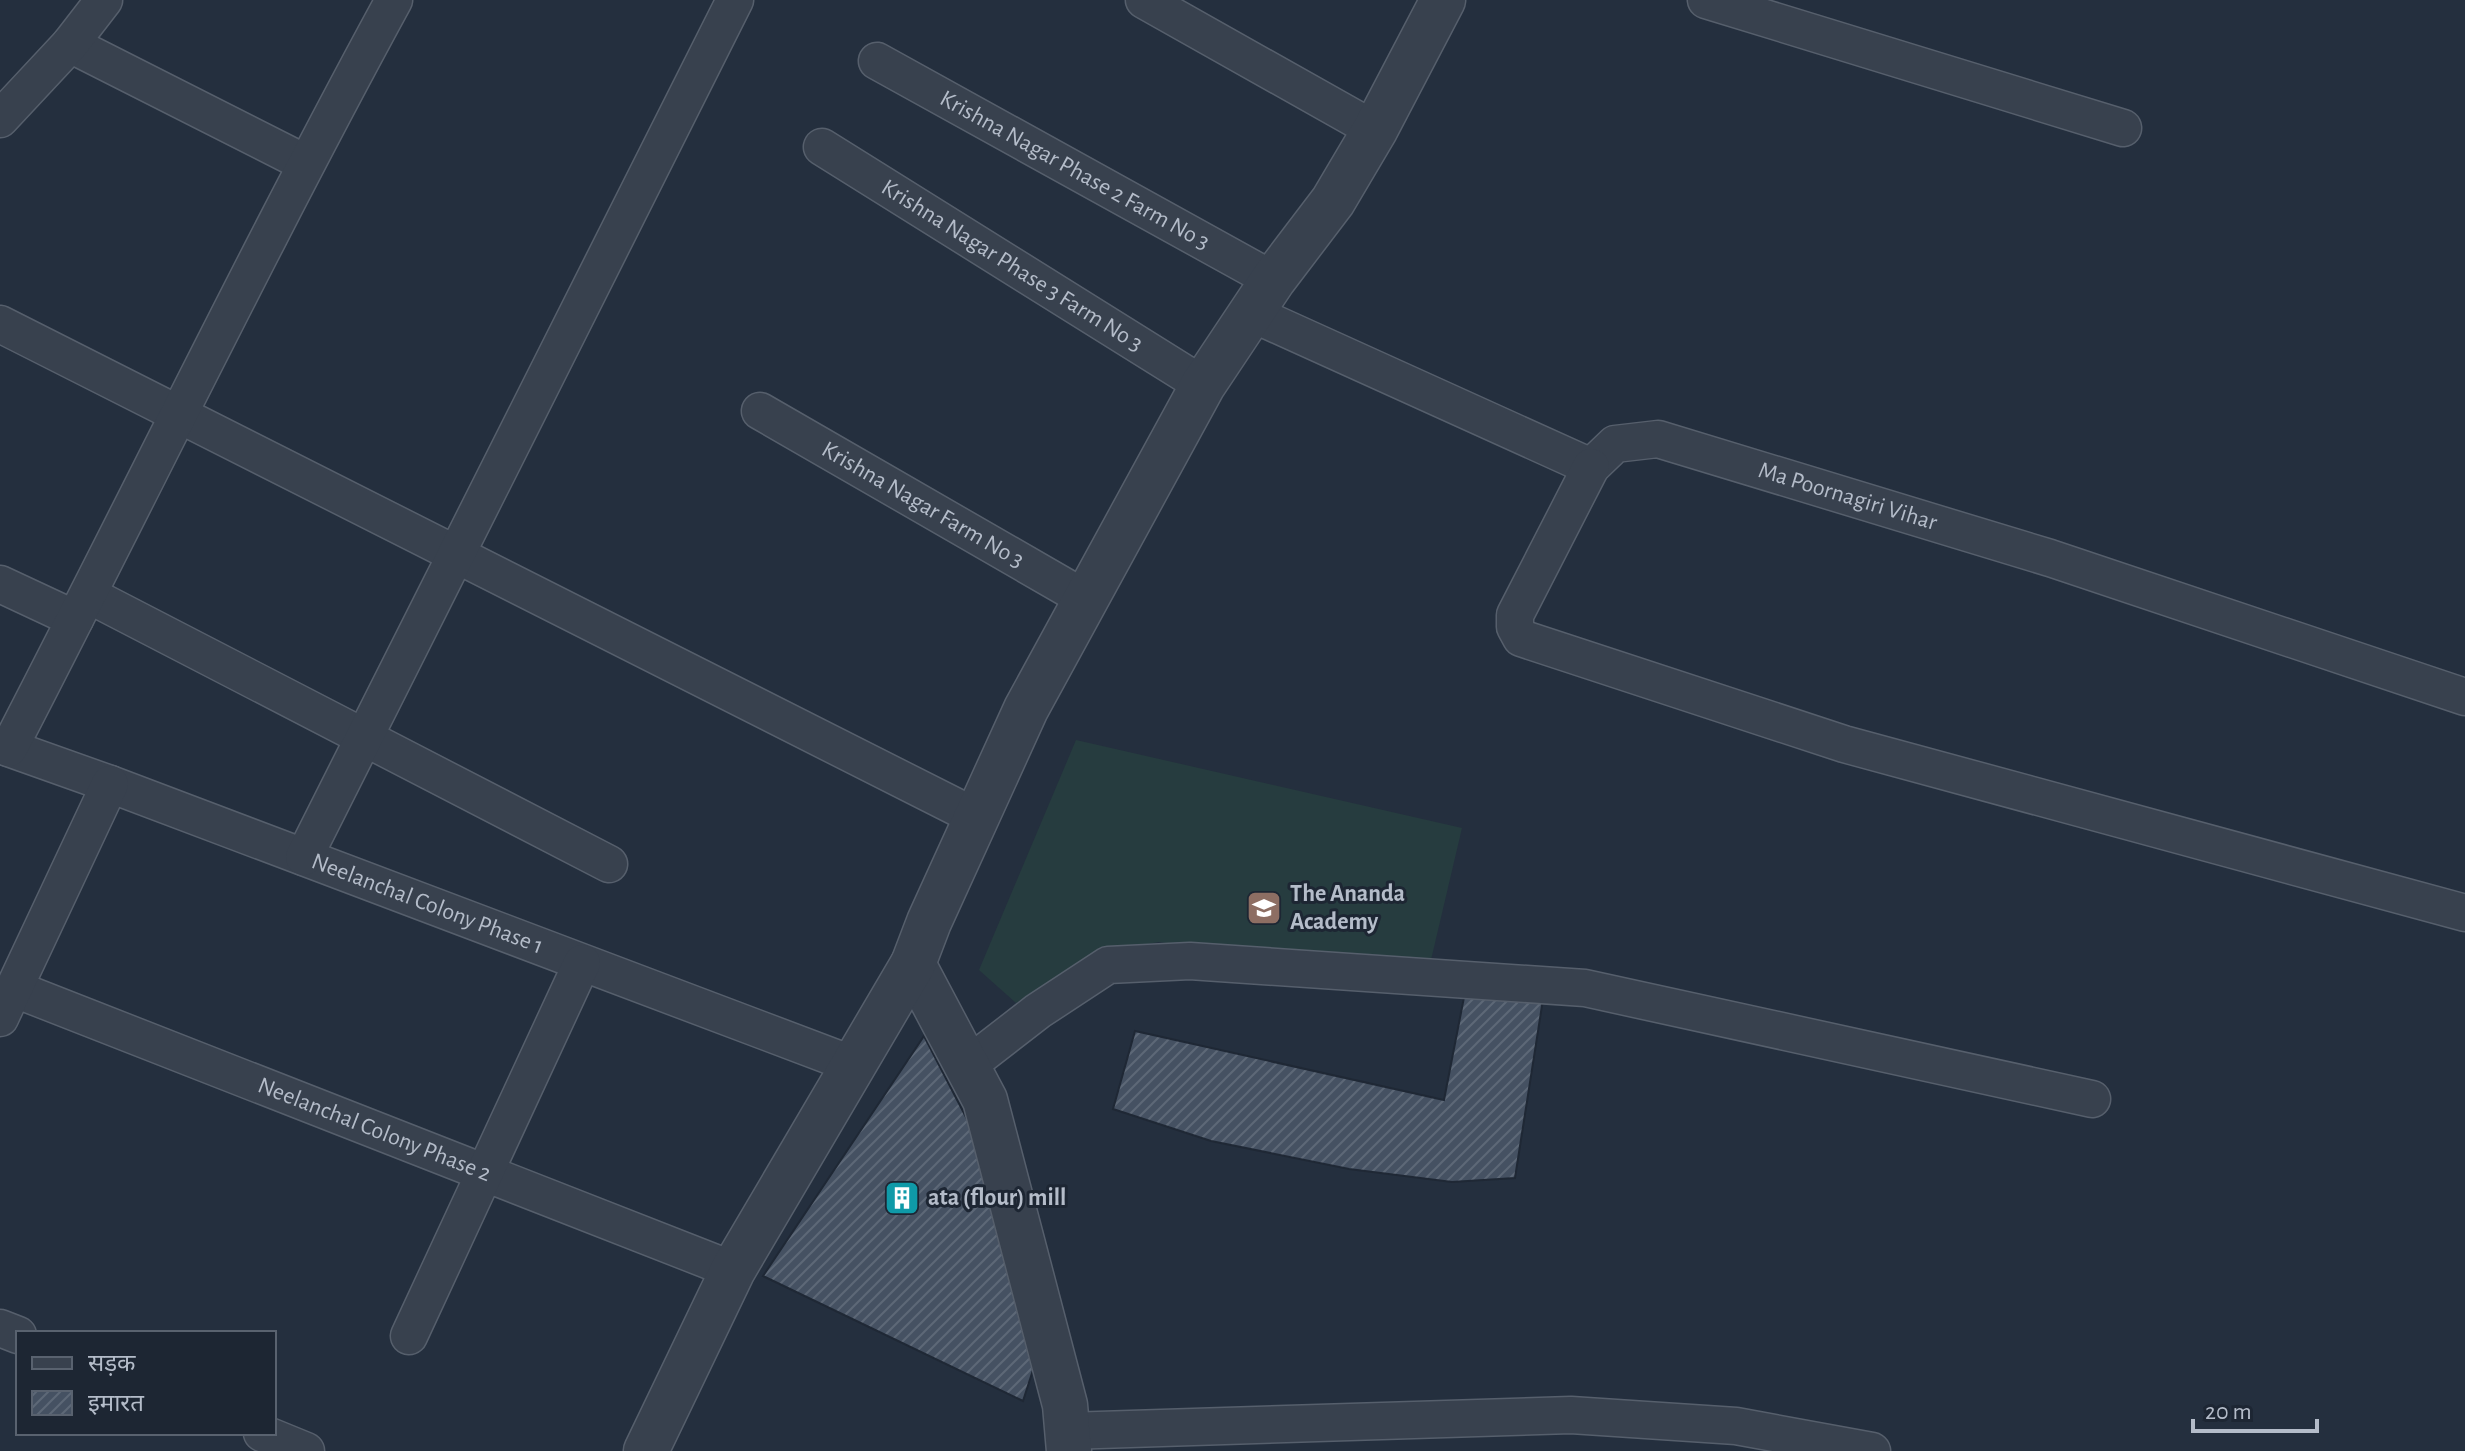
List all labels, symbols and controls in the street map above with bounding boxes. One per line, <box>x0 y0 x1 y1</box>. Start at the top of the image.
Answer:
street label: Krishna Nagar Phase 2 Farm No 3 <box>936 86 1214 254</box>
street label: Krishna Nagar Phase 3 Farm No 3 <box>877 175 1147 356</box>
street label: Krishna Nagar Farm No 3 <box>818 437 1028 573</box>
street label: Ma Poornagiri Vihar <box>1755 458 1940 535</box>
street label: Neelanchal Colony Phase 1 <box>308 849 547 959</box>
place label: The Ananda Academy <box>1290 882 1405 934</box>
school or university icon: The Ananda Academy <box>1245 889 1283 927</box>
street label: Neelanchal Colony Phase 2 <box>254 1073 495 1186</box>
building icon: ata (flour) mill <box>883 1179 921 1217</box>
place label: ata (flour) mill <box>928 1186 1066 1210</box>
legend <box>16 1331 276 1435</box>
text: सड़क <box>88 1352 136 1376</box>
scale bar <box>2193 1383 2317 1433</box>
text: इमारत <box>88 1392 145 1416</box>
text: 20 m <box>2205 1400 2252 1424</box>

